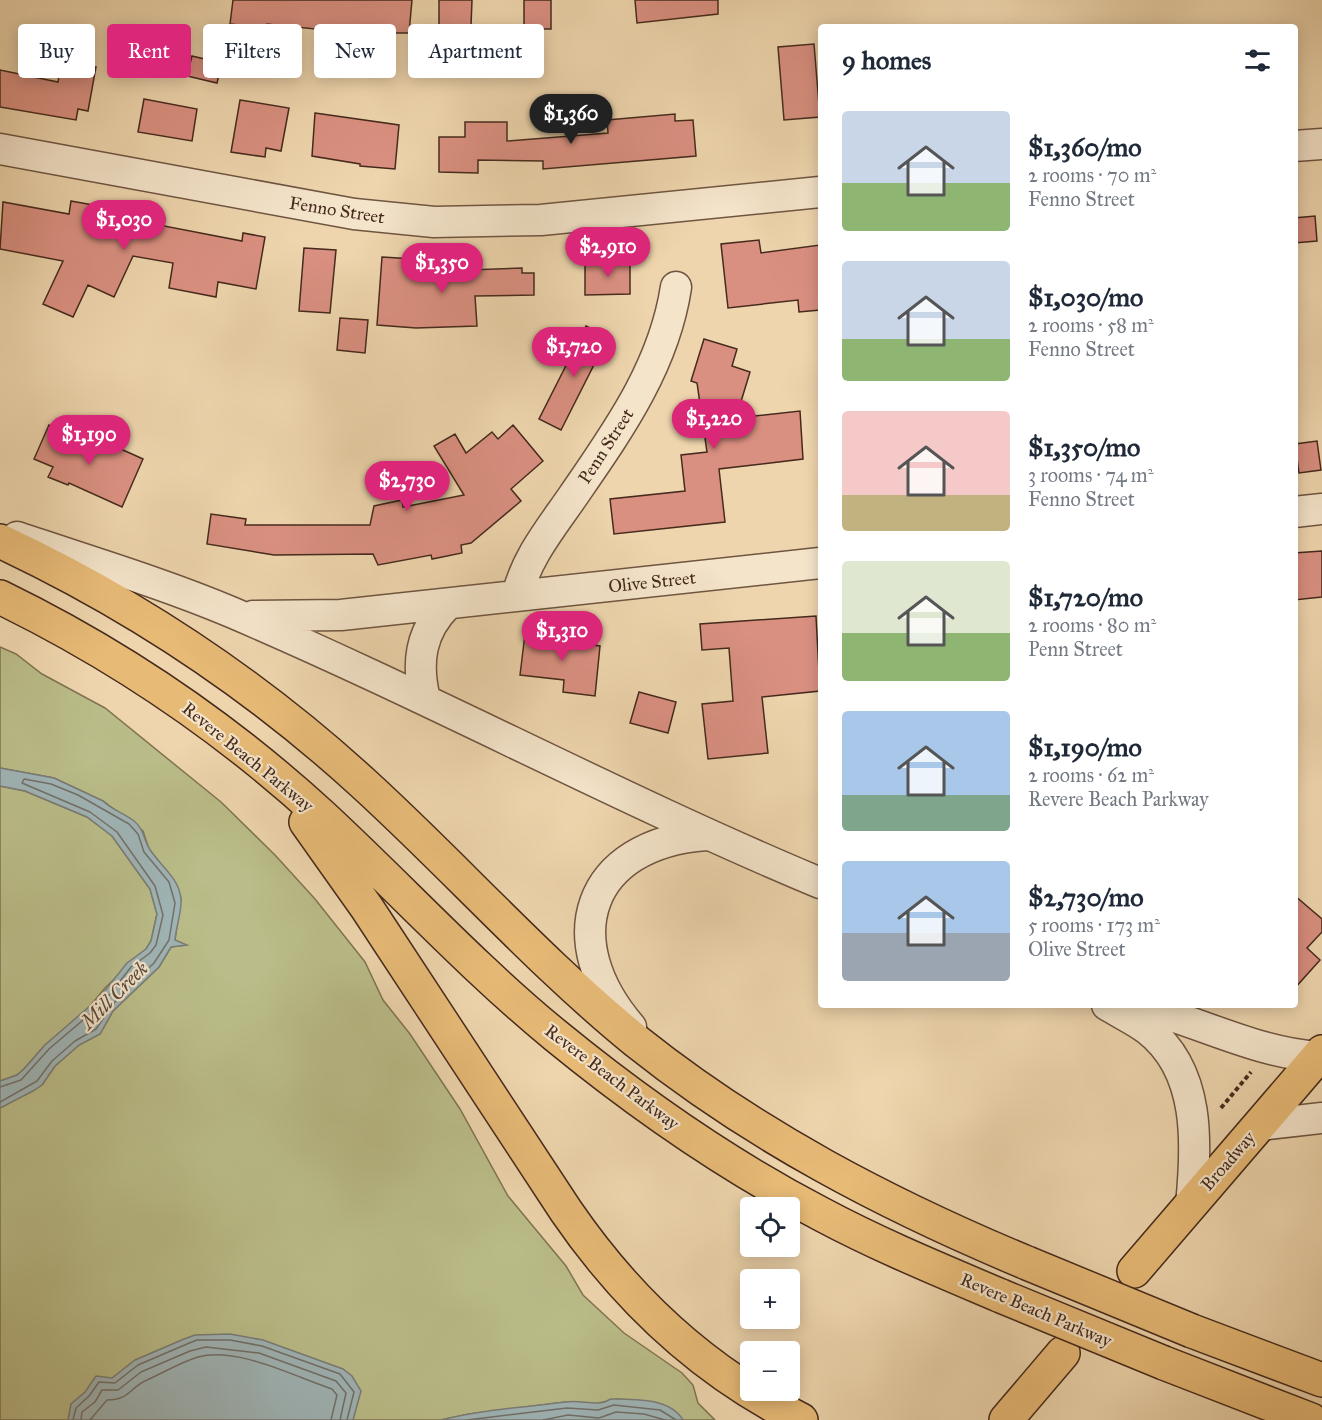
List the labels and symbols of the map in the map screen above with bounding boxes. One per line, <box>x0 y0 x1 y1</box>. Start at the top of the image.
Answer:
pin: $1,360 <box>522 94 620 145</box>
street label: Fenno Street <box>288 192 387 228</box>
pin: $1,030 <box>75 200 173 251</box>
pin: $2,910 <box>559 227 657 278</box>
pin: $1,350 <box>393 243 491 294</box>
pin: $1,720 <box>525 327 623 378</box>
pin: $1,220 <box>665 399 763 450</box>
street label: Penn Street <box>574 404 639 488</box>
pin: $1,190 <box>40 415 138 466</box>
pin: $2,730 <box>358 461 456 512</box>
street label: Olive Street <box>607 566 697 598</box>
pin: $1,310 <box>513 611 611 662</box>
street label: Revere Beach Parkway <box>178 697 318 817</box>
water label: Mill Creek <box>74 956 153 1035</box>
street label: Revere Beach Parkway <box>541 1019 684 1135</box>
street label: Broadway <box>1196 1126 1260 1195</box>
street label: Revere Beach Parkway <box>957 1268 1116 1352</box>

